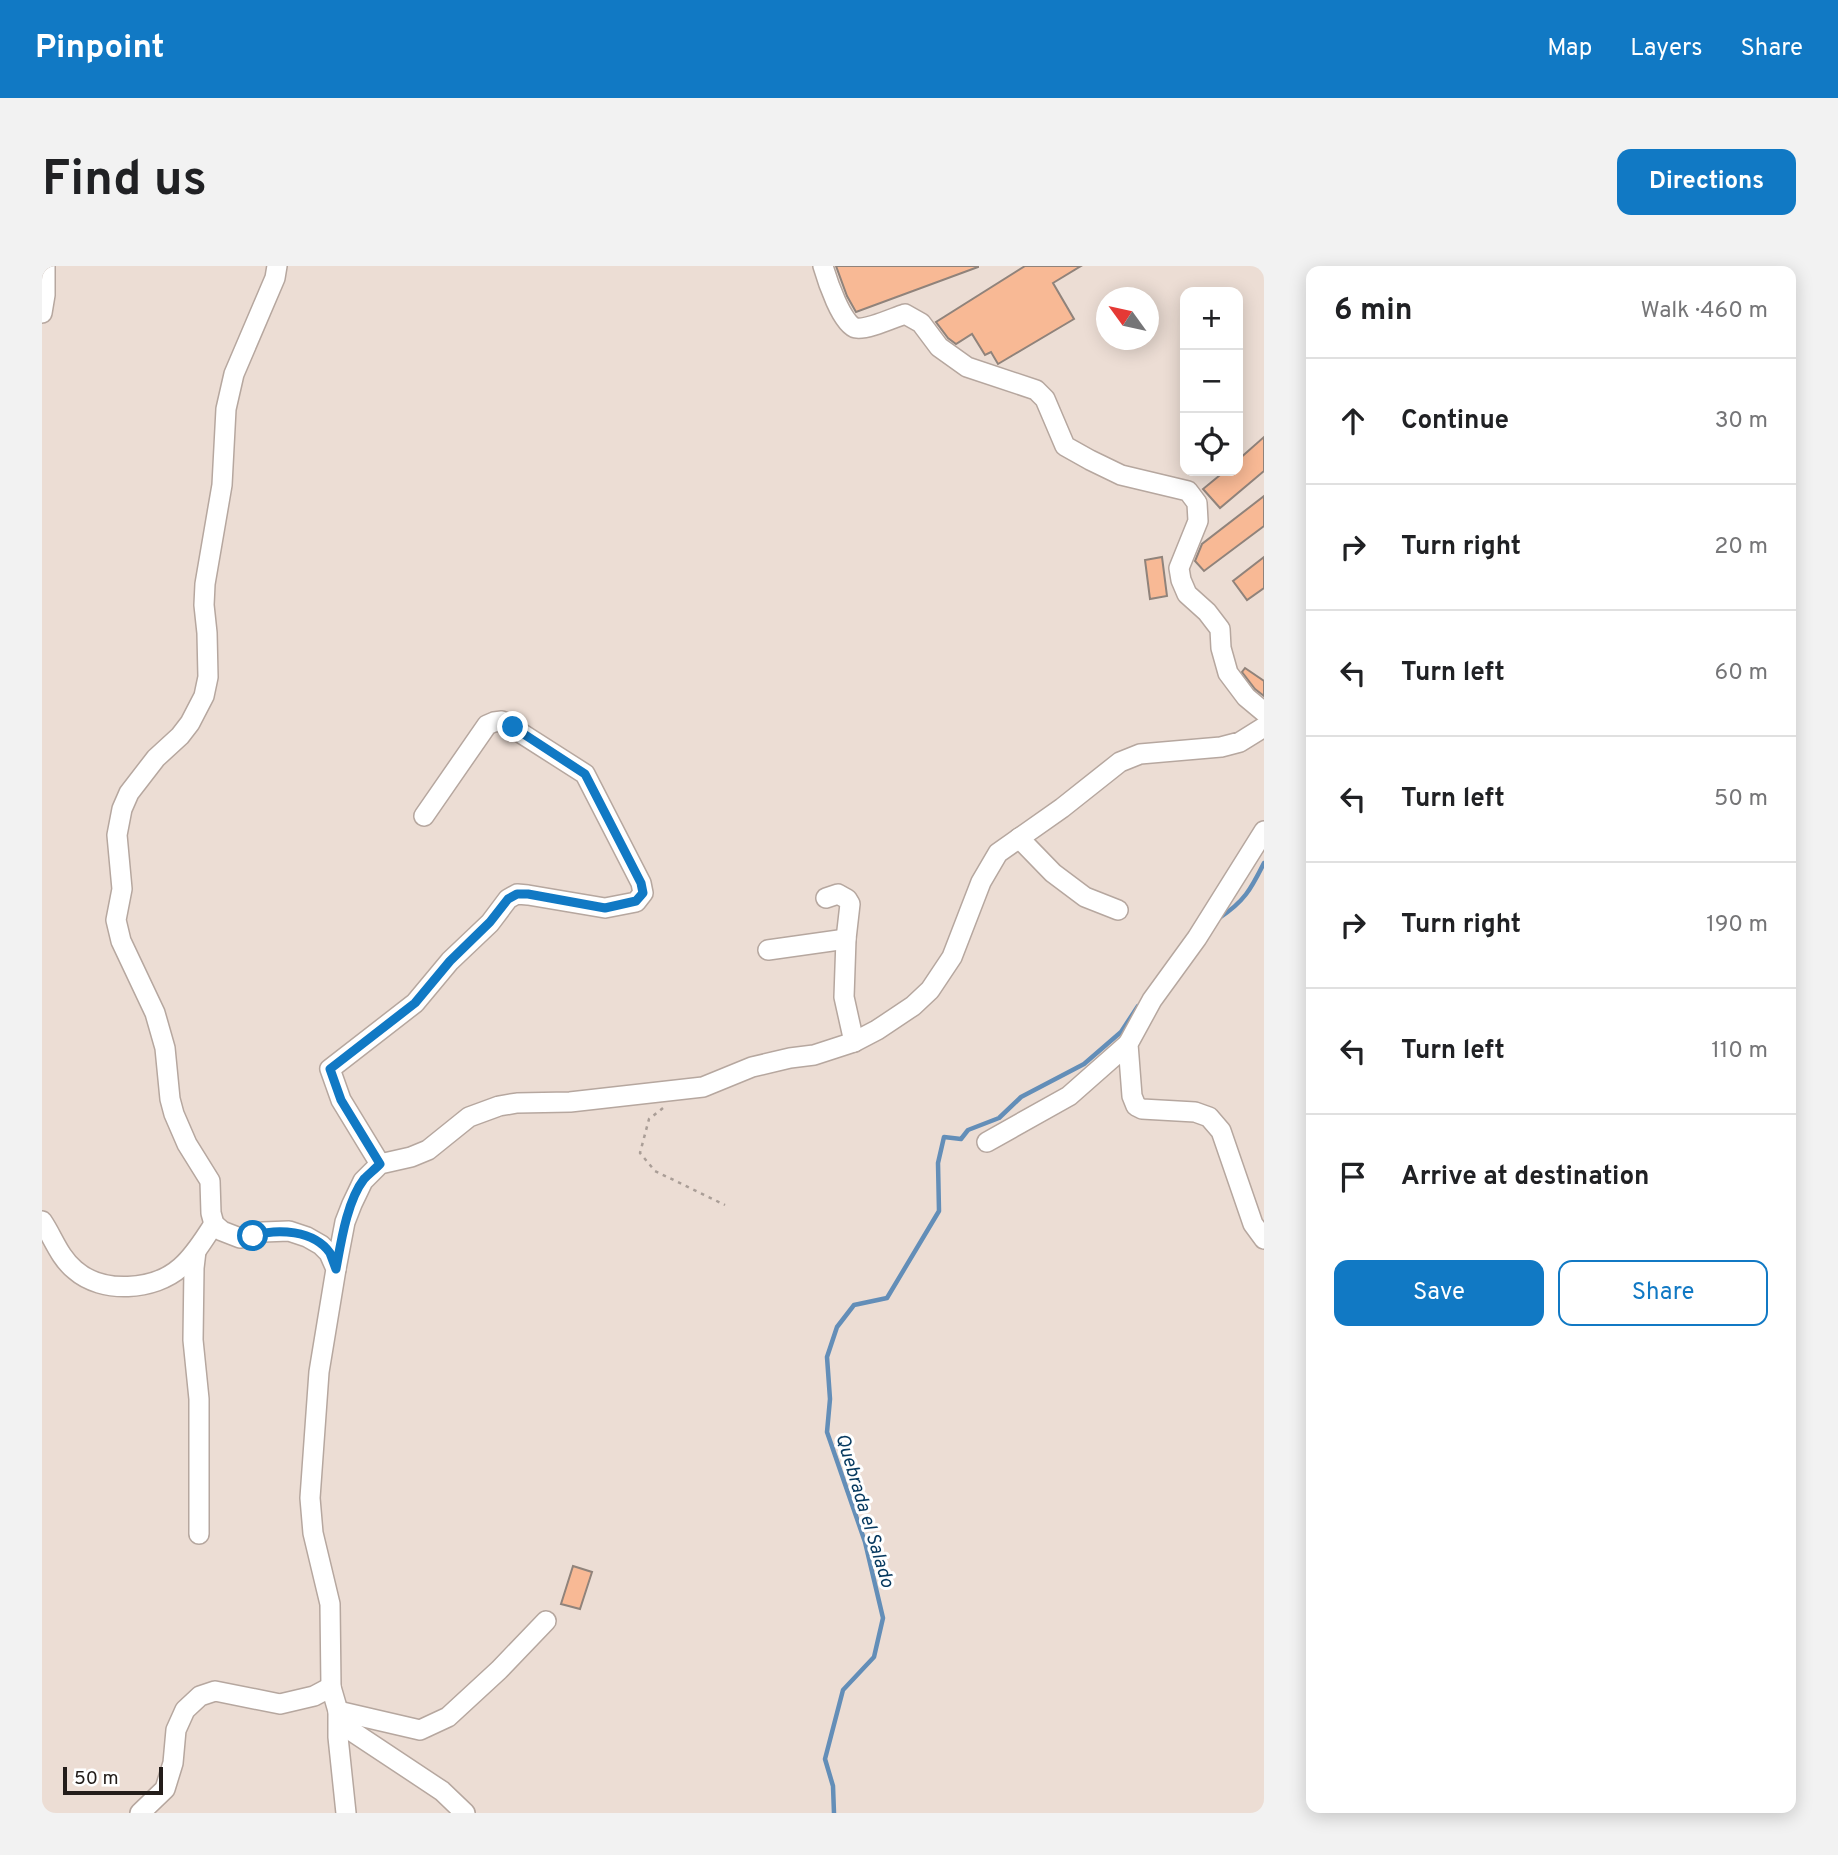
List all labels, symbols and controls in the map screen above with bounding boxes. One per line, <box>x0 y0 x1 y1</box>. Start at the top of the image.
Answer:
text: Pinpoint <box>35 28 164 70</box>
text: Map <box>1547 34 1592 64</box>
text: Layers <box>1630 34 1702 64</box>
text: Share <box>1740 34 1803 64</box>
button: Directions <box>1617 149 1796 215</box>
text: Find us <box>42 151 207 213</box>
north arrow <box>1096 287 1159 350</box>
map controls <box>1180 287 1243 476</box>
button: + <box>1180 287 1243 350</box>
text: 6 min <box>1334 293 1412 330</box>
text: Walk · 460 m <box>1640 297 1768 326</box>
button: − <box>1180 350 1243 413</box>
icon: ahead <box>1334 402 1372 440</box>
text: Continue <box>1401 405 1509 438</box>
text: 30 m <box>1715 407 1768 436</box>
button: locate <box>1180 413 1243 476</box>
icon: right <box>1334 528 1372 566</box>
text: Turn right <box>1401 531 1521 564</box>
text: 20 m <box>1714 533 1768 562</box>
icon: left <box>1334 654 1372 692</box>
text: Turn left <box>1401 657 1505 690</box>
text: 60 m <box>1715 659 1768 688</box>
route end <box>497 711 528 742</box>
icon: left <box>1334 780 1372 818</box>
text: Turn left <box>1401 783 1505 816</box>
text: 50 m <box>1714 785 1768 814</box>
icon: right <box>1334 906 1372 944</box>
text: Turn right <box>1401 909 1521 942</box>
text: 190 m <box>1706 911 1768 940</box>
icon: left <box>1334 1032 1372 1070</box>
text: Turn left <box>1401 1035 1505 1068</box>
text: 110 m <box>1711 1037 1768 1066</box>
icon: arrive <box>1334 1158 1372 1196</box>
text: Arrive at destination <box>1401 1161 1649 1194</box>
route start <box>237 1220 268 1251</box>
button: Save <box>1334 1260 1544 1326</box>
button: Share <box>1558 1260 1768 1326</box>
water label: Quebrada el Salado <box>829 1431 899 1591</box>
scale bar <box>63 1764 163 1796</box>
text: 50 m <box>74 1767 119 1791</box>

